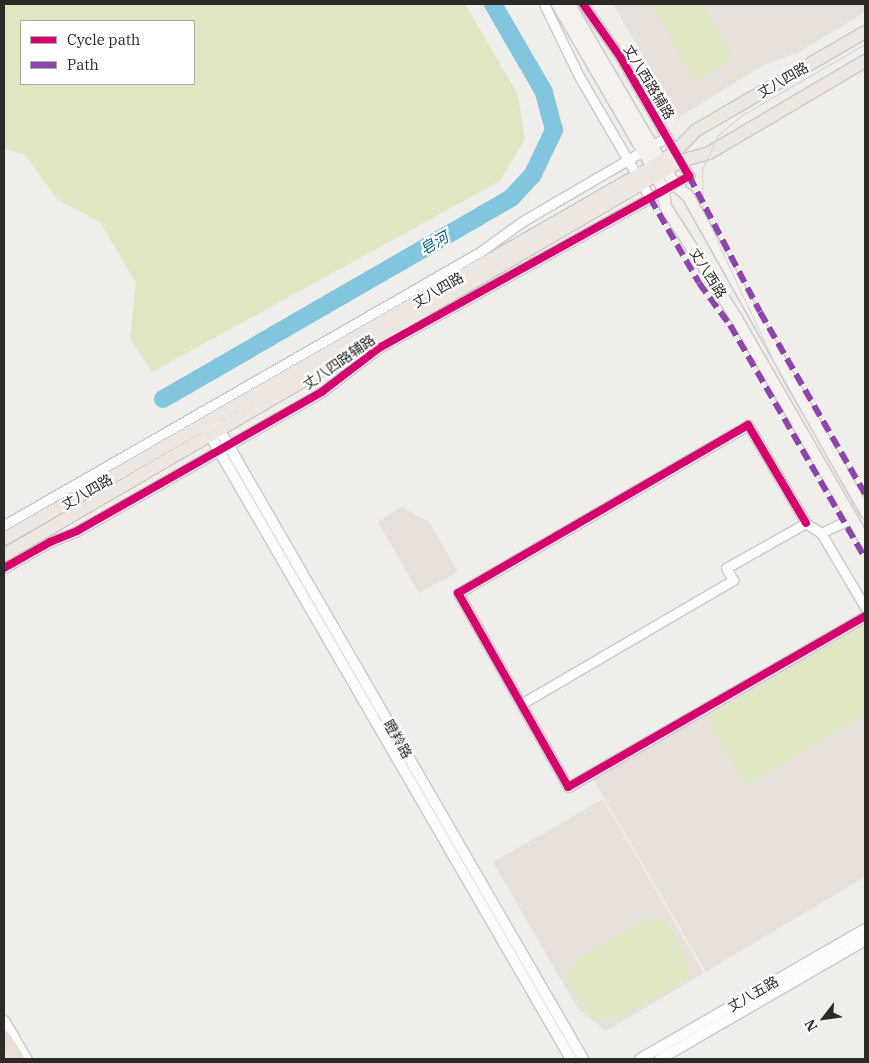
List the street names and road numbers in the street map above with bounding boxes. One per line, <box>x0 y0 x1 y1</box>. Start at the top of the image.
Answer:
street label: 丈八西路辅路 <box>620 42 678 122</box>
street label: 丈八四路 <box>755 59 811 101</box>
street label: 丈八西路 <box>686 245 730 301</box>
street label: 丈八四路 <box>410 269 466 311</box>
street label: 丈八四路辅路 <box>300 331 378 393</box>
street label: 丈八四路 <box>59 471 115 513</box>
street label: 瞪羚路 <box>380 717 416 761</box>
street label: 丈八五路 <box>725 973 781 1015</box>

